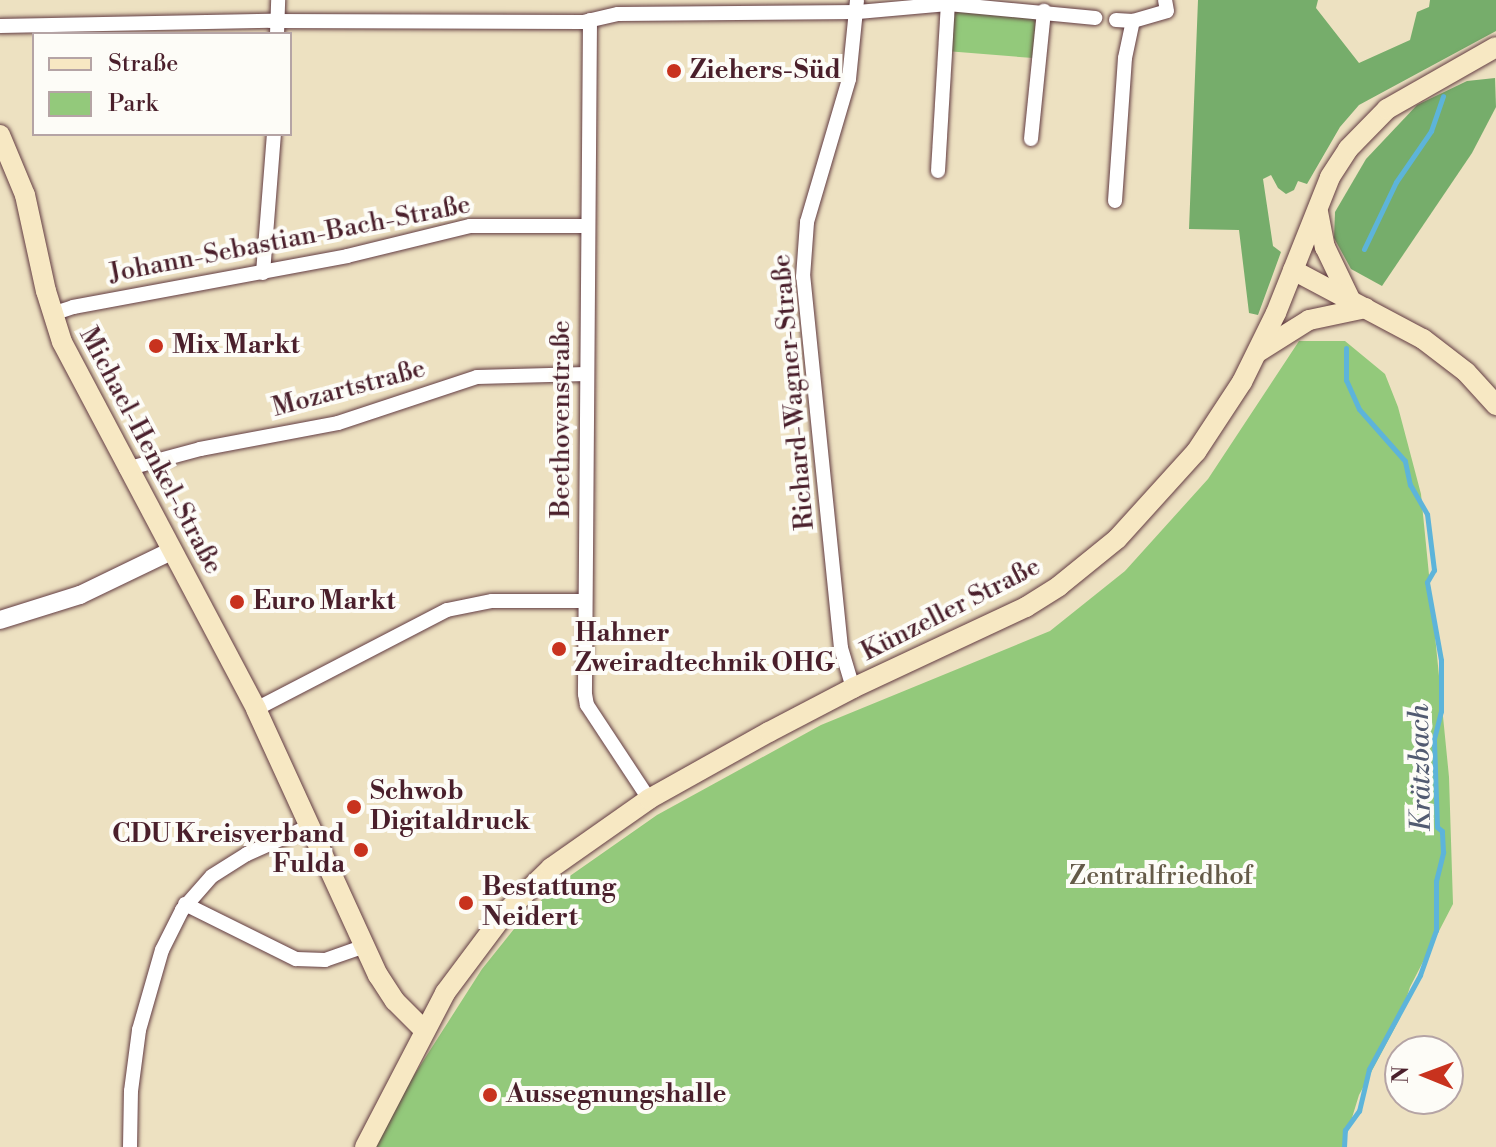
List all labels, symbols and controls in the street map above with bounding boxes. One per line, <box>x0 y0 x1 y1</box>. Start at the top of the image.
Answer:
legend <box>32 32 292 136</box>
text: Straße <box>108 49 178 79</box>
place label: Ziehers-Süd <box>690 55 841 87</box>
marker: Ziehers-Süd <box>665 62 683 80</box>
text: Park <box>108 89 158 119</box>
street label: Johann-Sebastian-Bach-Straße <box>107 190 473 290</box>
street label: Richard-Wagner-Straße <box>766 253 822 531</box>
street label: Beethovenstraße <box>546 320 578 518</box>
street label: Michael-Henkel-Straße <box>72 322 228 580</box>
place label: Mix Markt <box>172 330 300 362</box>
marker: Mix Markt <box>147 337 165 355</box>
street label: Mozartstraße <box>269 354 429 424</box>
street label: Künzeller Straße <box>856 551 1046 669</box>
place label: Euro Markt <box>253 586 396 618</box>
marker: Euro Markt <box>228 593 246 611</box>
place label: Hahner Zweiradtechnik OHG <box>575 618 835 680</box>
marker: Hahner Zweiradtechnik OHG <box>550 640 568 658</box>
water label: Krätzbach <box>1403 704 1439 832</box>
place label: Schwob Digitaldruck <box>370 776 530 838</box>
marker: Schwob Digitaldruck <box>345 798 363 816</box>
place label: CDU Kreisverband Fulda <box>112 819 345 880</box>
marker: CDU Kreisverband Fulda <box>352 841 370 859</box>
park label: Zentralfriedhof <box>1069 861 1253 893</box>
place label: Bestattung Neidert <box>482 872 616 934</box>
marker: Bestattung Neidert <box>457 894 475 912</box>
north arrow <box>1384 1035 1464 1115</box>
text: N <box>1388 1066 1415 1084</box>
place label: Aussegnungshalle <box>506 1079 726 1111</box>
marker: Aussegnungshalle <box>481 1086 499 1104</box>

